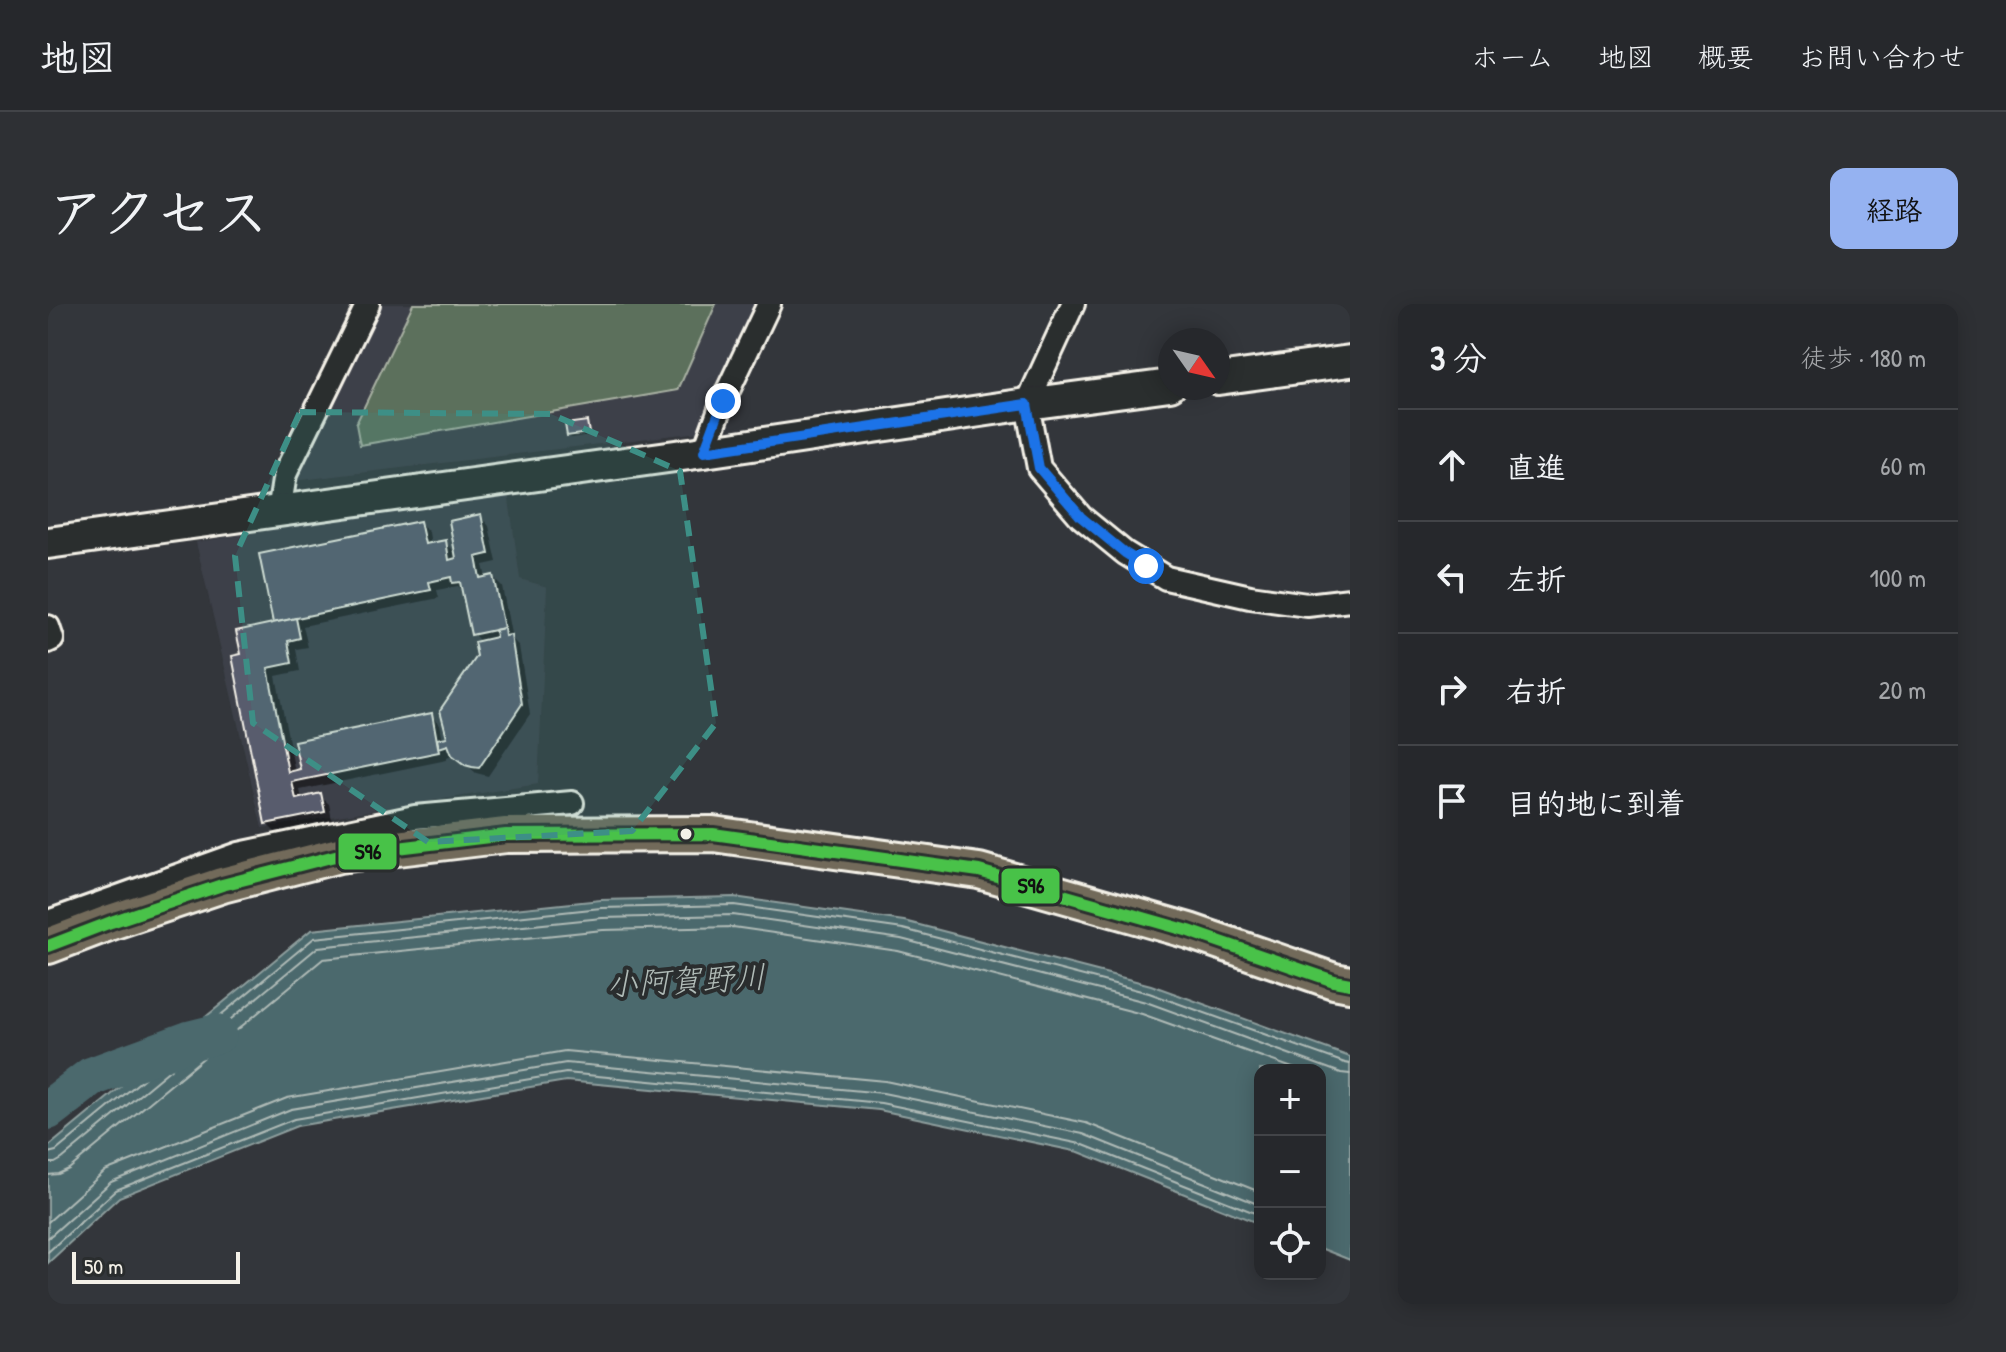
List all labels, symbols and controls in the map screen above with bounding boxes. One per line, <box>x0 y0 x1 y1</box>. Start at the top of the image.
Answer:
text: 地図 <box>40 31 116 83</box>
text: ホーム <box>1471 38 1554 76</box>
text: 地図 <box>1598 38 1654 76</box>
text: 概要 <box>1698 38 1754 76</box>
text: お問い合わせ <box>1798 38 1966 76</box>
button: 経路 <box>1830 168 1958 249</box>
text: アクセス <box>48 174 269 249</box>
north arrow <box>1158 328 1230 400</box>
text: 3 分 <box>1430 335 1487 381</box>
text: 徒歩 · 180 m <box>1801 340 1926 375</box>
route end <box>705 383 741 419</box>
icon: ahead <box>1430 443 1474 487</box>
text: 直進 <box>1506 447 1566 487</box>
text: 60 m <box>1880 448 1926 483</box>
route start <box>1128 548 1164 584</box>
icon: left <box>1430 555 1474 599</box>
text: 左折 <box>1506 559 1566 599</box>
text: 100 m <box>1870 560 1926 595</box>
icon: right <box>1430 667 1474 711</box>
text: 右折 <box>1506 671 1566 711</box>
text: 20 m <box>1879 672 1926 707</box>
icon: arrive <box>1430 779 1474 823</box>
text: 目的地に到着 <box>1506 783 1686 823</box>
unlabelled marker <box>678 826 694 842</box>
line badge: S96 <box>337 832 398 871</box>
text: S96 <box>355 836 382 866</box>
line badge: S96 <box>1000 867 1061 905</box>
text: S96 <box>1018 870 1045 900</box>
water label: 小阿賀野川 <box>605 954 767 1006</box>
map controls <box>1254 1064 1326 1280</box>
button: + <box>1254 1064 1326 1136</box>
button: − <box>1254 1136 1326 1208</box>
button: locate <box>1254 1208 1326 1280</box>
scale bar <box>72 1248 240 1284</box>
text: 50 m <box>84 1251 123 1281</box>

